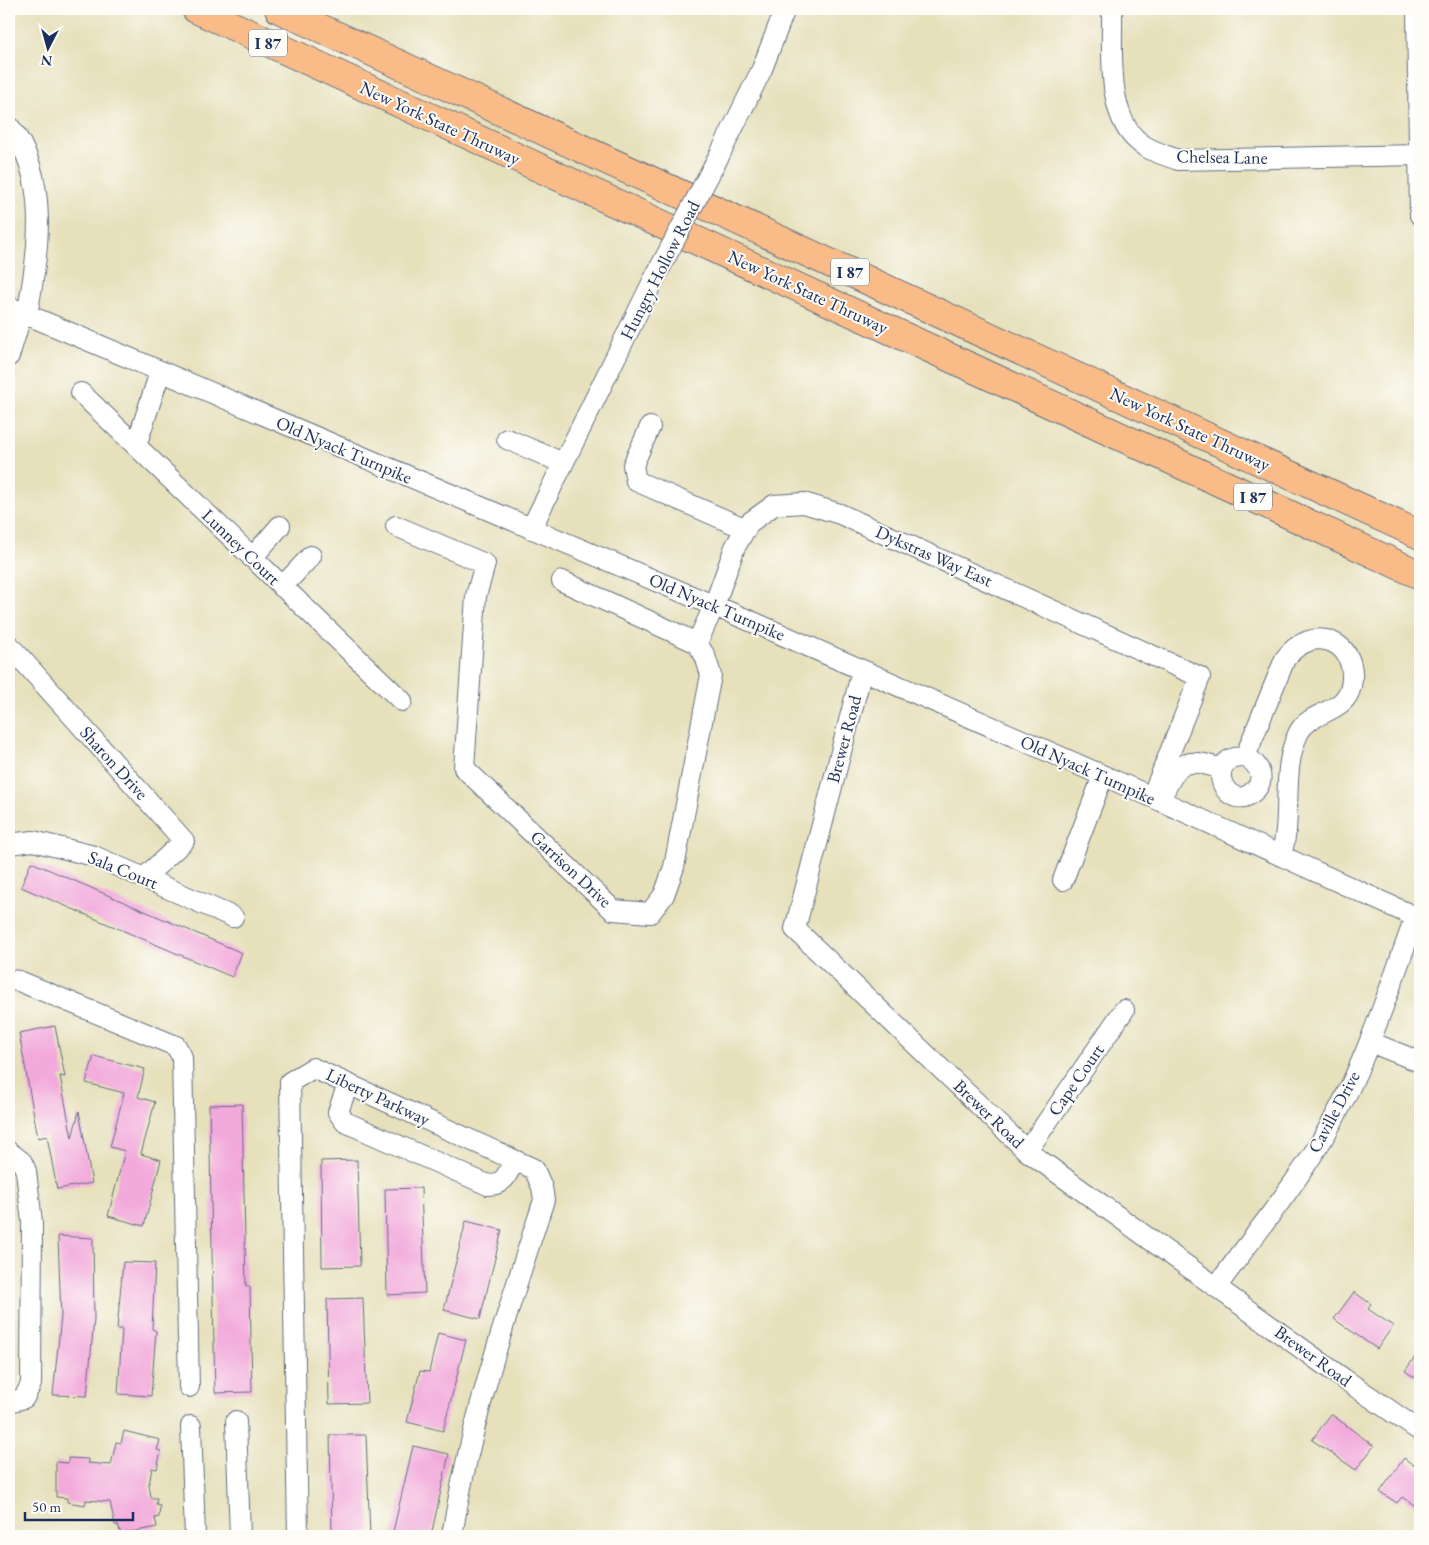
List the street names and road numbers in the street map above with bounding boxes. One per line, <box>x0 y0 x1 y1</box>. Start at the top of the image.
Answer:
road number: I 87 <box>249 29 287 56</box>
street label: New York State Thruway <box>356 75 524 170</box>
street label: Chelsea Lane <box>1176 144 1268 169</box>
street label: Hungry Hollow Road <box>615 196 705 343</box>
street label: New York State Thruway <box>724 244 892 339</box>
road number: I 87 <box>831 258 869 286</box>
street label: New York State Thruway <box>1106 381 1274 476</box>
street label: Old Nyack Turnpike <box>273 411 416 489</box>
road number: I 87 <box>1234 484 1272 511</box>
street label: Lunney Court <box>197 504 286 590</box>
street label: Dykstras Way East <box>872 520 997 592</box>
street label: Old Nyack Turnpike <box>646 568 789 646</box>
street label: Brewer Road <box>821 692 866 785</box>
street label: Sharon Drive <box>75 721 153 804</box>
street label: Old Nyack Turnpike <box>1017 729 1159 810</box>
street label: Garrison Drive <box>526 825 617 912</box>
street label: Sala Court <box>85 845 162 894</box>
street label: Cape Court <box>1042 1039 1109 1120</box>
street label: Liberty Parkway <box>323 1062 434 1131</box>
street label: Caville Drive <box>1302 1067 1365 1157</box>
street label: Brewer Road <box>949 1074 1030 1154</box>
street label: Brewer Road <box>1270 1320 1357 1392</box>

